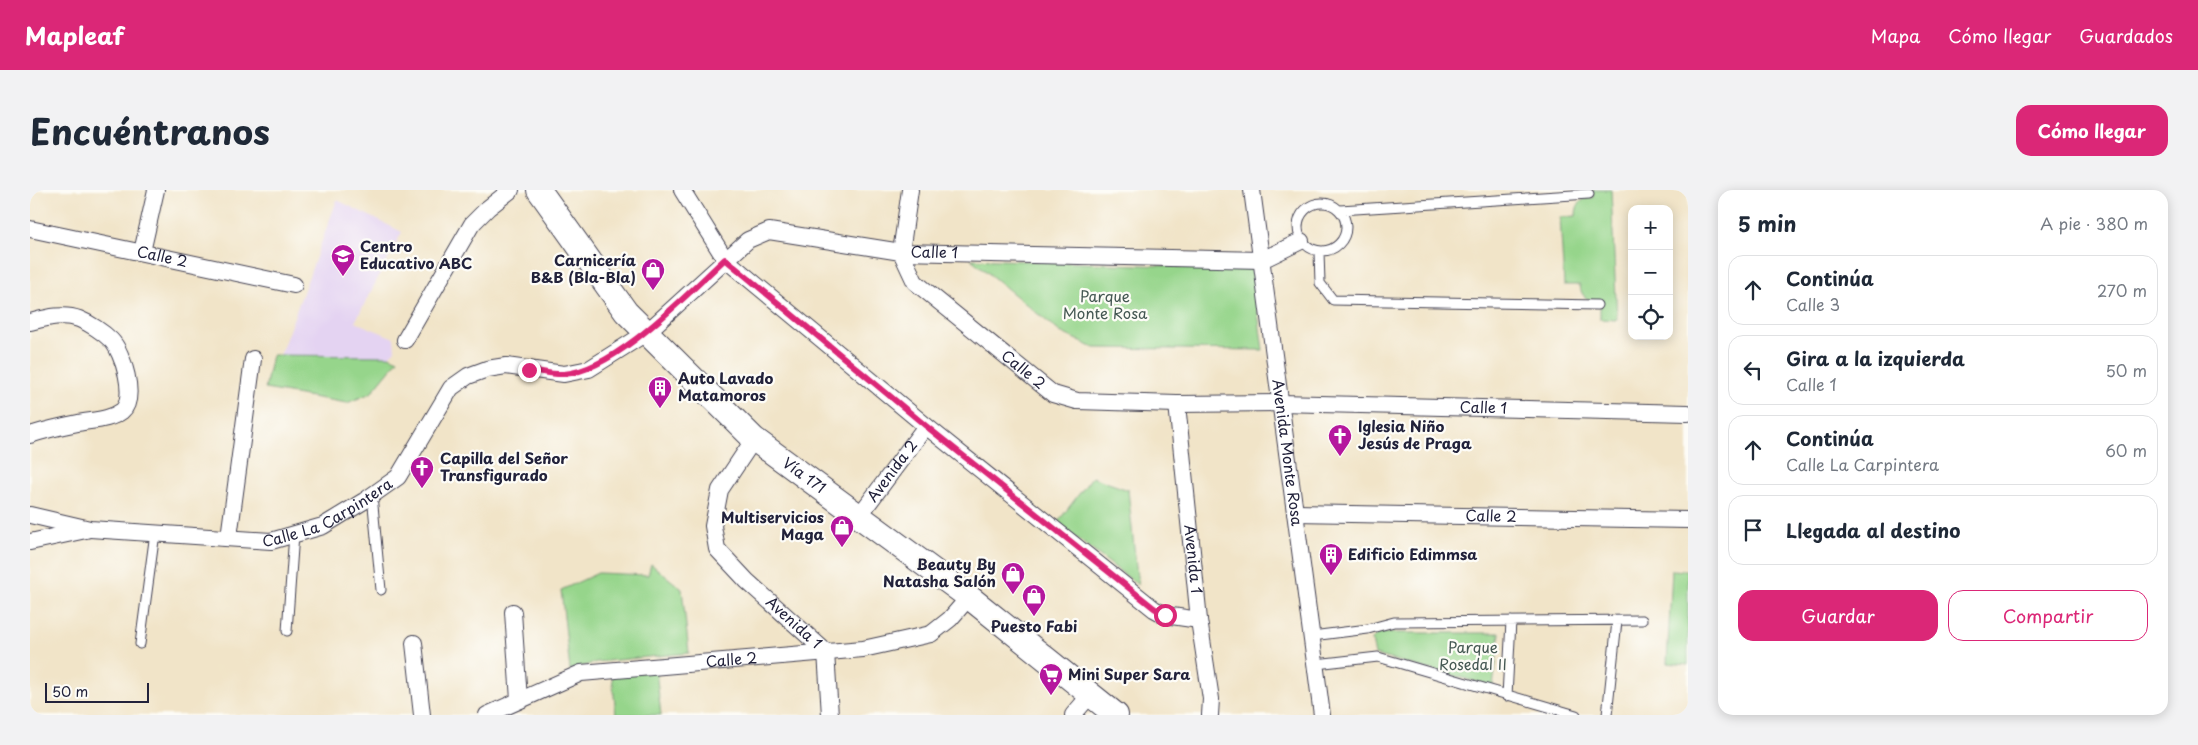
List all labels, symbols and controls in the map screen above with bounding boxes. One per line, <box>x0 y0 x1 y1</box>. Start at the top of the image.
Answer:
text: Mapleaf <box>25 17 124 53</box>
text: Mapa <box>1871 22 1920 49</box>
text: Cómo llegar <box>1948 22 2051 49</box>
text: Guardados <box>2079 22 2173 49</box>
text: Encuéntranos <box>30 104 270 157</box>
button: Cómo llegar <box>2016 105 2168 156</box>
map controls <box>1628 205 1673 340</box>
button: + <box>1628 205 1673 250</box>
text: 5 min <box>1738 207 1796 239</box>
text: A pie · 380 m <box>2040 211 2148 235</box>
place label: Centro Educativo ABC <box>360 234 472 274</box>
street label: Calle 2 <box>135 239 190 272</box>
street label: Calle 1 <box>910 239 958 263</box>
school or university icon: Centro Educativo ABC <box>330 243 356 277</box>
place label: Carnicería B&B (Bla-Bla) <box>531 248 637 288</box>
button: − <box>1628 250 1673 295</box>
shop icon: Carnicería B&B (Bla-Bla) <box>640 257 666 291</box>
text: Continúa <box>1786 264 1874 292</box>
icon: ahead <box>1739 276 1767 304</box>
text: 270 m <box>2097 278 2147 302</box>
park label: Parque Monte Rosa <box>1063 284 1148 324</box>
text: Calle 3 <box>1786 292 1840 316</box>
button: locate <box>1628 295 1673 340</box>
street label: Calle 2 <box>997 343 1051 394</box>
text: Gira a la izquierda <box>1786 344 1965 372</box>
icon: left <box>1739 356 1767 384</box>
text: 50 m <box>2106 358 2147 382</box>
route end <box>518 359 541 382</box>
place label: Auto Lavado Matamoros <box>678 366 773 406</box>
text: Calle 1 <box>1786 372 1837 396</box>
building icon: Auto Lavado Matamoros <box>647 375 673 409</box>
street label: Avenida Monte Rosa <box>1267 378 1310 528</box>
street label: Calle 1 <box>1459 394 1507 419</box>
place label: Iglesia Niño Jesús de Praga <box>1358 414 1472 454</box>
church icon: Iglesia Niño Jesús de Praga <box>1327 423 1353 457</box>
text: Continúa <box>1786 424 1874 452</box>
street label: Avenida 2 <box>860 434 922 506</box>
icon: ahead <box>1739 436 1767 464</box>
text: 60 m <box>2105 438 2147 462</box>
place label: Capilla del Señor Transfigurado <box>440 446 568 486</box>
street label: Vía 171 <box>778 451 831 498</box>
text: Calle La Carpintera <box>1786 452 1939 476</box>
church icon: Capilla del Señor Transfigurado <box>409 455 435 489</box>
street label: Calle La Carpintera <box>262 471 397 551</box>
street label: Calle 2 <box>1465 503 1517 527</box>
place label: Multiservicios Maga <box>721 505 825 545</box>
shop icon: Multiservicios Maga <box>829 514 855 548</box>
icon: arrive <box>1739 516 1767 544</box>
text: Llegada al destino <box>1786 516 1960 544</box>
street label: Avenida 1 <box>1179 523 1209 595</box>
building icon: Edificio Edimmsa <box>1318 542 1344 576</box>
place label: Edificio Edimmsa <box>1348 542 1477 565</box>
place label: Beauty By Natasha Salón <box>883 552 996 592</box>
shop icon: Beauty By Natasha Salón <box>1000 561 1026 595</box>
shop icon: Puesto Fabi <box>1021 583 1047 617</box>
street label: Avenida 1 <box>761 590 828 654</box>
button: Guardar <box>1738 590 1938 641</box>
button: Compartir <box>1948 590 2148 641</box>
route start <box>1154 604 1177 627</box>
place label: Puesto Fabi <box>991 614 1077 637</box>
park label: Parque Rosedal II <box>1439 635 1507 675</box>
street label: Calle 2 <box>705 645 758 672</box>
supermarket icon: Mini Super Sara <box>1038 662 1064 696</box>
place label: Mini Super Sara <box>1068 662 1190 685</box>
scale bar <box>45 680 149 703</box>
text: 50 m <box>52 681 88 702</box>

